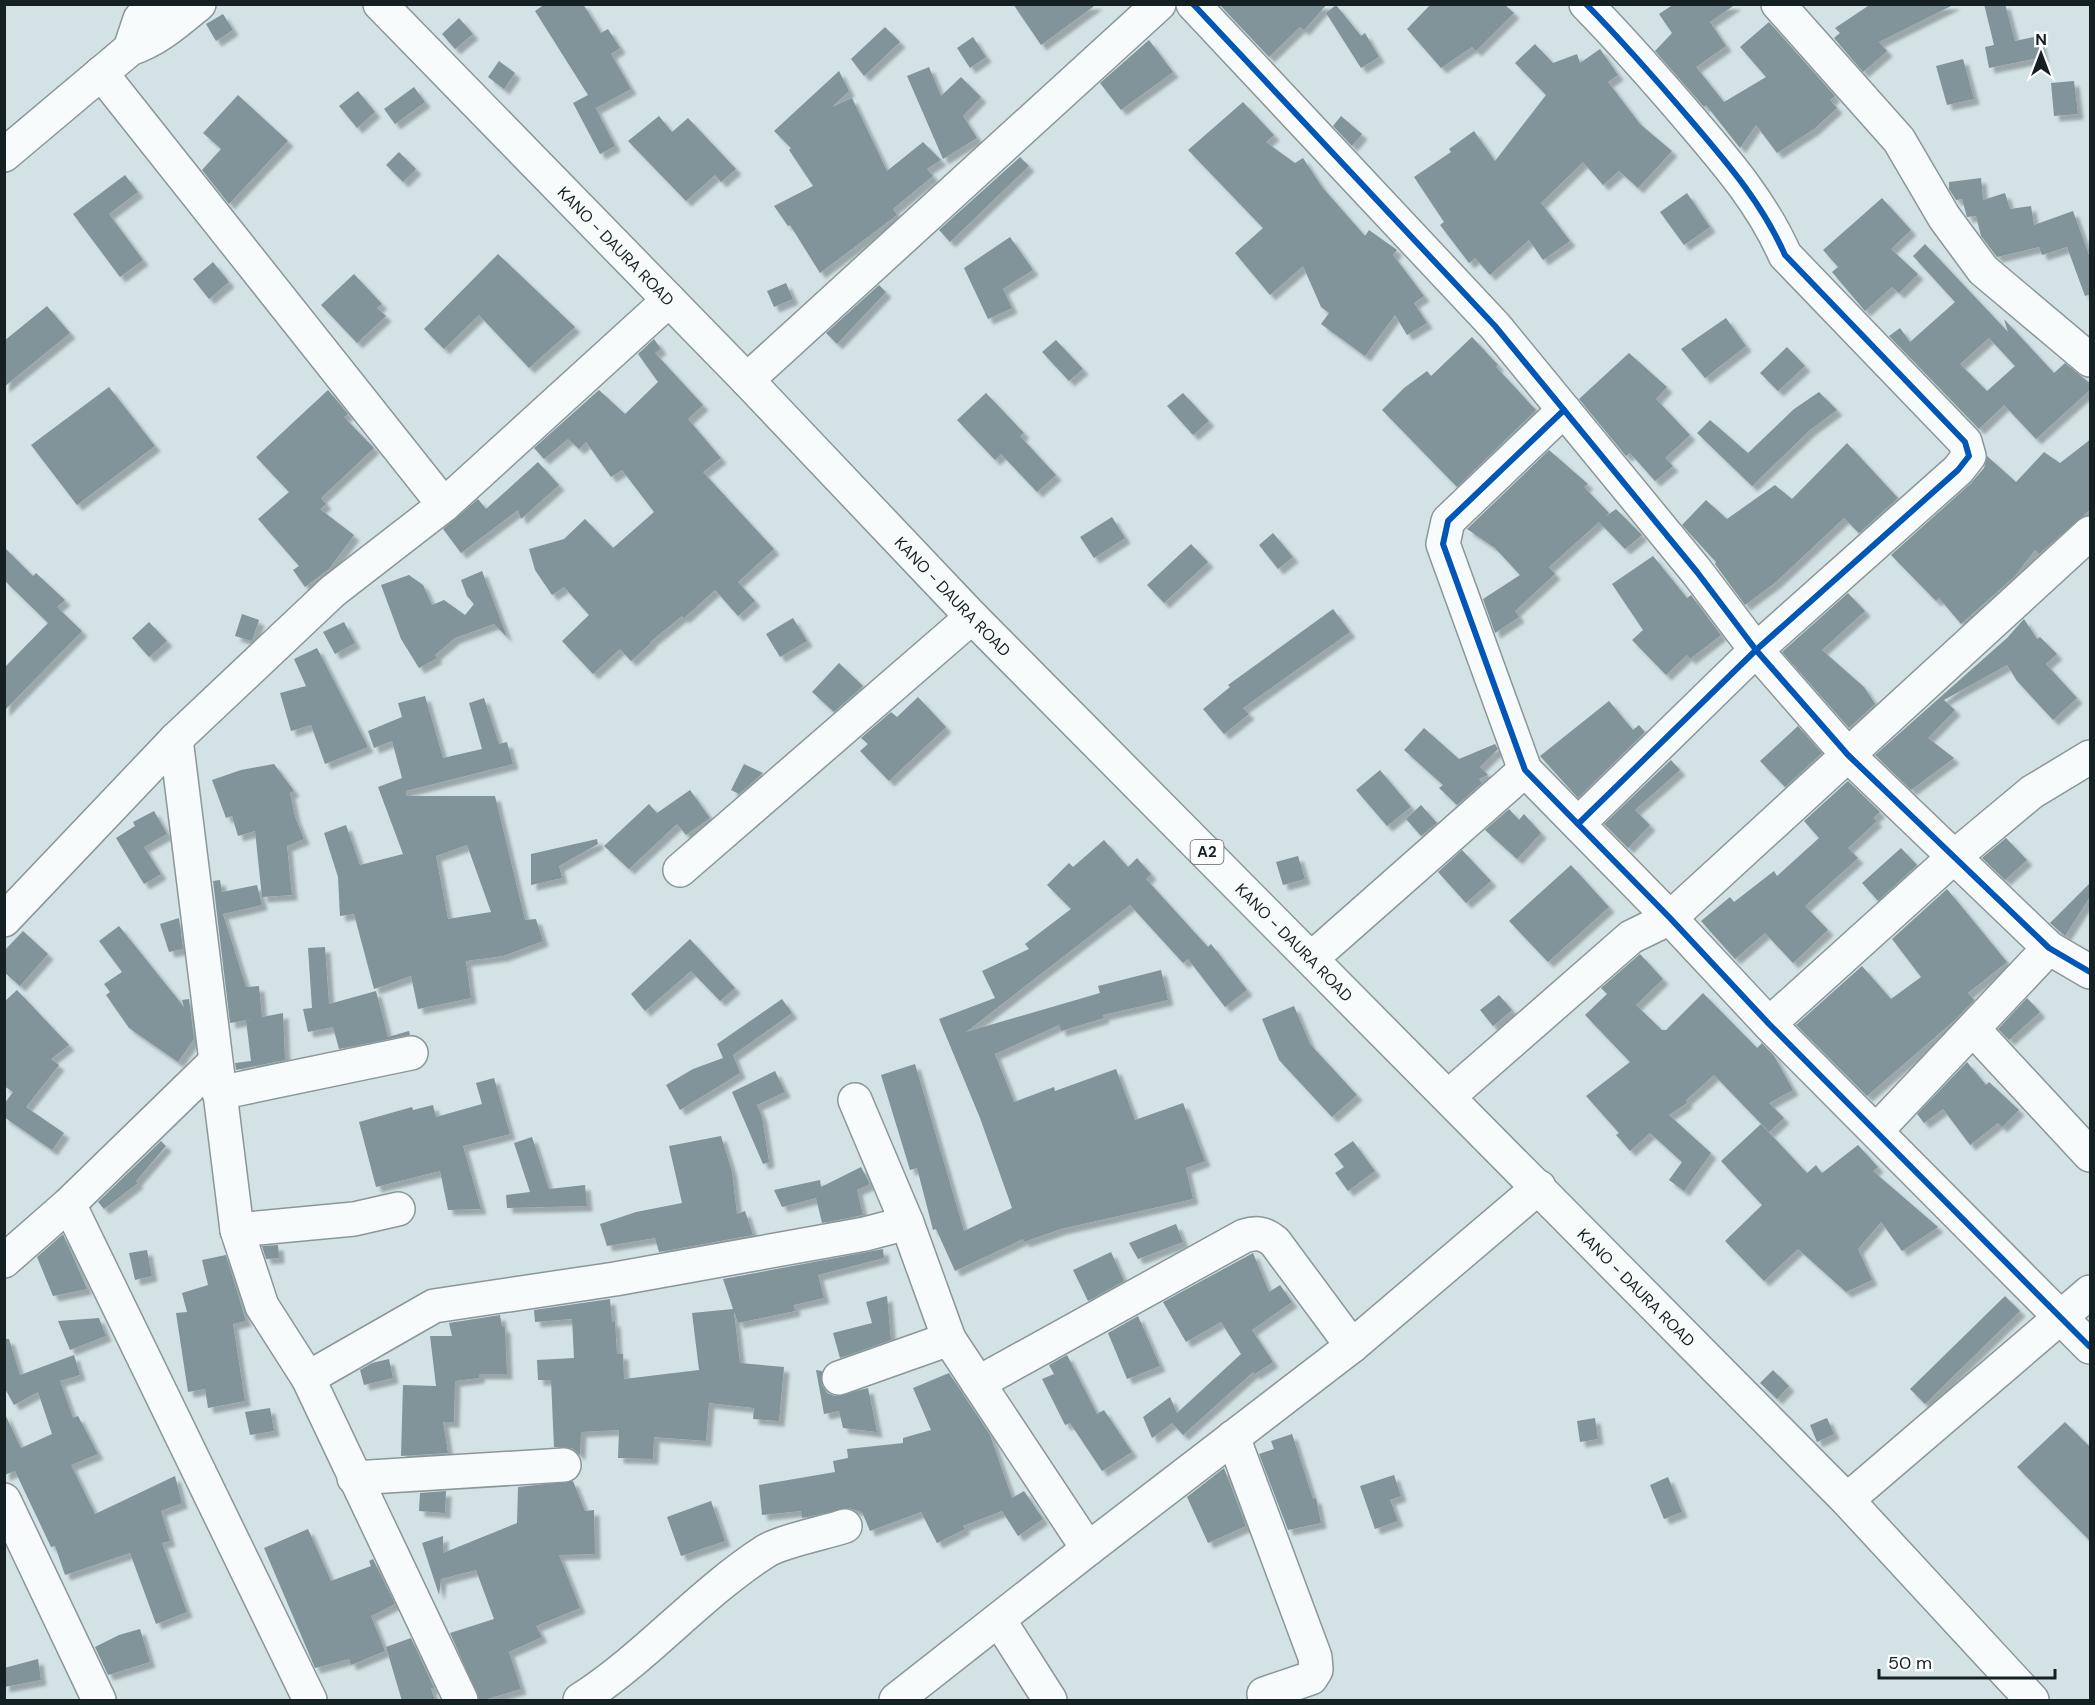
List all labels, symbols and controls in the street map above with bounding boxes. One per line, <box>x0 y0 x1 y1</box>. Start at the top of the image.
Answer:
north arrow <box>2011 24 2071 84</box>
text: N <box>2035 29 2047 50</box>
street label: KANO - DAURA ROAD <box>553 182 679 310</box>
street label: KANO - DAURA ROAD <box>890 532 1015 661</box>
road number: A2 <box>1190 840 1224 864</box>
street label: KANO - DAURA ROAD <box>1231 879 1357 1006</box>
street label: KANO - DAURA ROAD <box>1573 1224 1699 1351</box>
scale bar <box>1879 1642 2054 1680</box>
text: 50 m <box>1888 1651 1932 1675</box>

